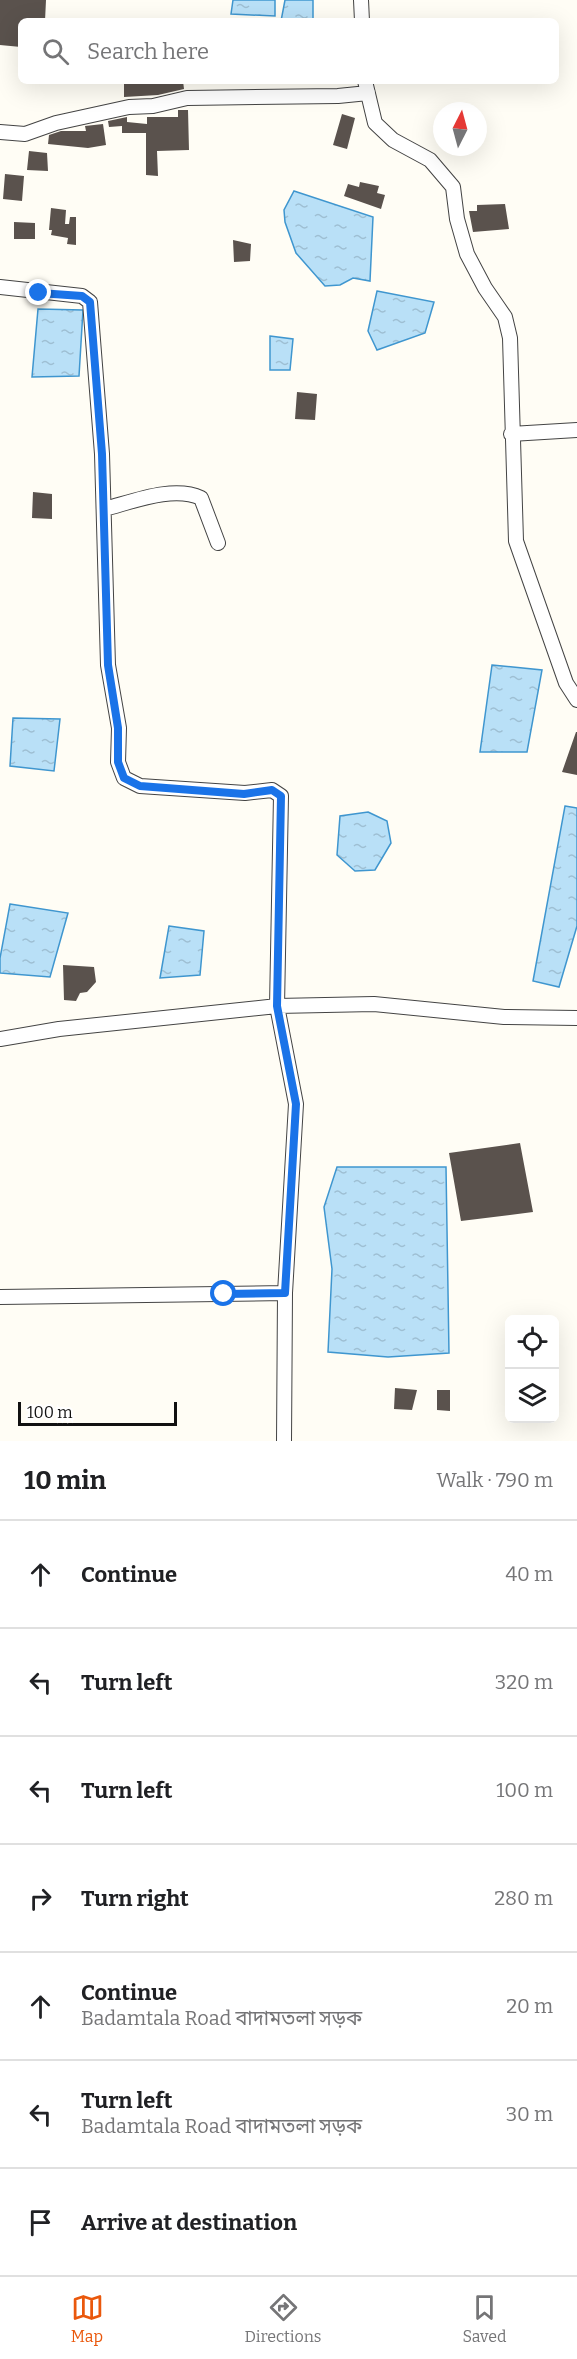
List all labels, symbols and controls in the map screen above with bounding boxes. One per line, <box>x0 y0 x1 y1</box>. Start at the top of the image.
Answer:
search box <box>18 18 559 84</box>
icon: search <box>39 35 72 68</box>
text: Search here <box>87 38 209 65</box>
north arrow <box>433 102 487 156</box>
route end <box>25 279 51 305</box>
route start <box>210 1280 236 1306</box>
map controls <box>505 1315 559 1423</box>
button: locate <box>505 1315 559 1369</box>
button: layers <box>505 1369 559 1423</box>
scale bar <box>18 1399 177 1426</box>
text: 100 m <box>27 1403 72 1422</box>
text: 10 min <box>24 1465 106 1496</box>
text: Walk · 790 m <box>437 1468 553 1492</box>
icon: ahead <box>24 1558 57 1591</box>
text: Continue <box>81 1561 177 1588</box>
text: 40 m <box>505 1562 553 1586</box>
icon: left <box>24 1666 57 1699</box>
text: Turn left <box>81 1669 173 1696</box>
text: 320 m <box>495 1670 553 1694</box>
icon: left <box>24 1774 57 1807</box>
text: Turn left <box>81 1777 173 1804</box>
text: 100 m <box>496 1778 553 1802</box>
icon: right <box>24 1882 57 1915</box>
text: Turn right <box>81 1885 189 1912</box>
text: 280 m <box>494 1886 553 1910</box>
text: Continue <box>81 1979 177 2006</box>
icon: ahead <box>24 1990 57 2023</box>
text: 20 m <box>506 1994 553 2018</box>
text: Badamtala Road বাদামতলা সড়ক <box>81 2006 362 2030</box>
text: Turn left <box>81 2087 173 2114</box>
icon: left <box>24 2098 57 2131</box>
text: 30 m <box>506 2102 553 2126</box>
text: Badamtala Road বাদামতলা সড়ক <box>81 2114 362 2138</box>
icon: arrive <box>24 2206 57 2239</box>
text: Arrive at destination <box>81 2209 297 2236</box>
tab: Map <box>71 2291 104 2346</box>
tab: Directions <box>245 2291 322 2346</box>
tab: Saved <box>463 2291 506 2346</box>

